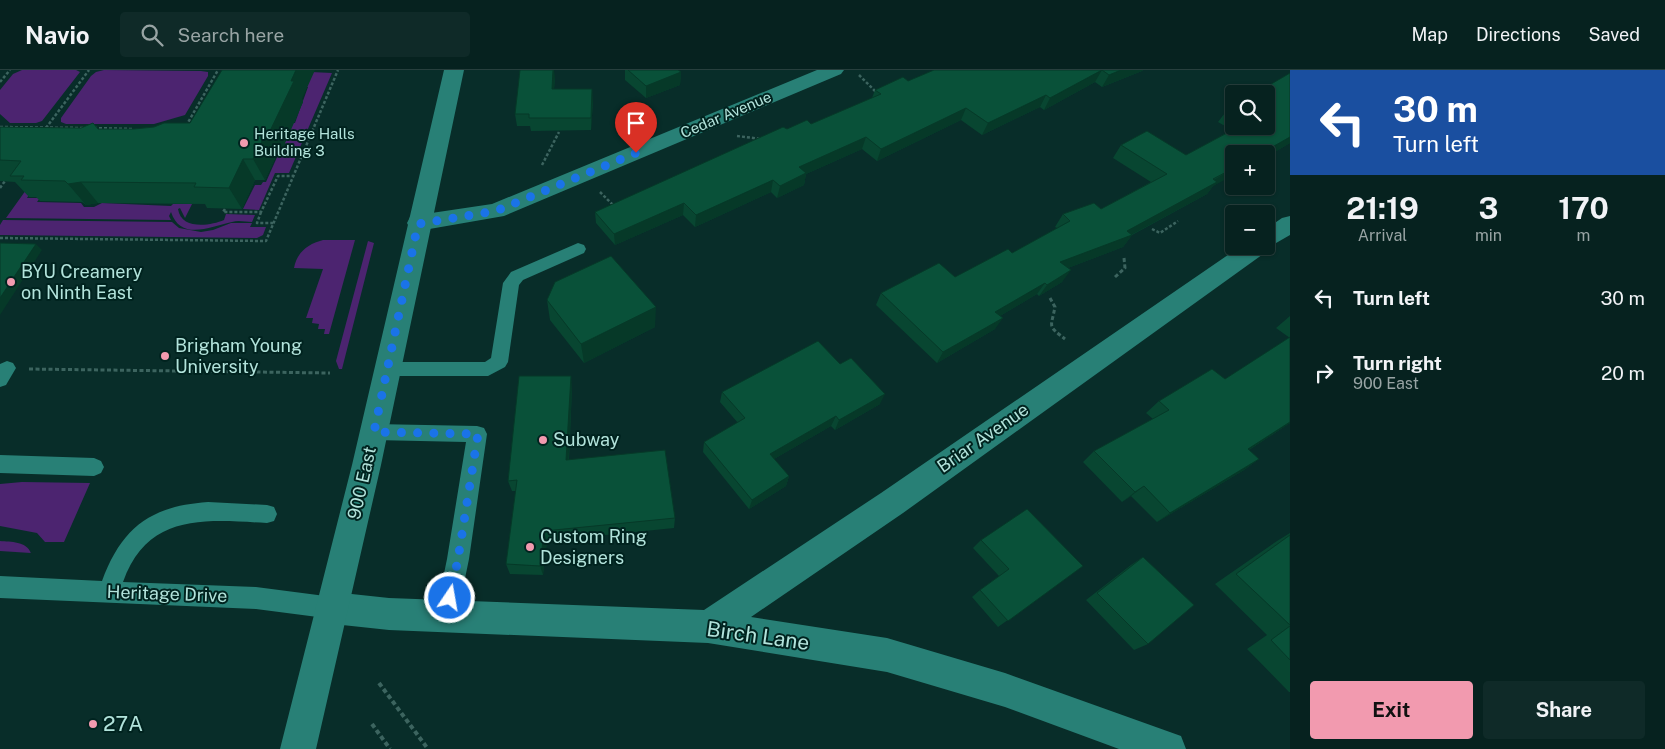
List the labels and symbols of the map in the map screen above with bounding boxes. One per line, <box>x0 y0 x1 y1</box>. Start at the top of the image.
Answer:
street label: Cedar Avenue <box>678 88 774 141</box>
pin <box>615 102 657 153</box>
place label: Heritage Halls Building 3 <box>254 125 355 159</box>
marker: Heritage Halls Building 3 <box>238 137 250 149</box>
place label: BYU Creamery on Ninth East <box>21 261 143 303</box>
marker: BYU Creamery on Ninth East <box>5 276 17 288</box>
place label: Brigham Young University <box>175 335 302 377</box>
marker: Brigham Young University <box>159 350 171 362</box>
street label: Briar Avenue <box>933 398 1032 477</box>
place label: Subway <box>553 429 620 450</box>
marker: Subway <box>537 434 549 446</box>
street label: 900 East <box>343 444 380 521</box>
place label: Custom Ring Designers <box>540 526 647 568</box>
marker: Custom Ring Designers <box>524 541 536 553</box>
position arrow <box>423 571 475 623</box>
street label: Heritage Drive <box>106 581 228 606</box>
street label: Birch Lane <box>705 616 811 655</box>
place label: 27A <box>103 711 143 736</box>
marker: 27A <box>87 718 99 730</box>

